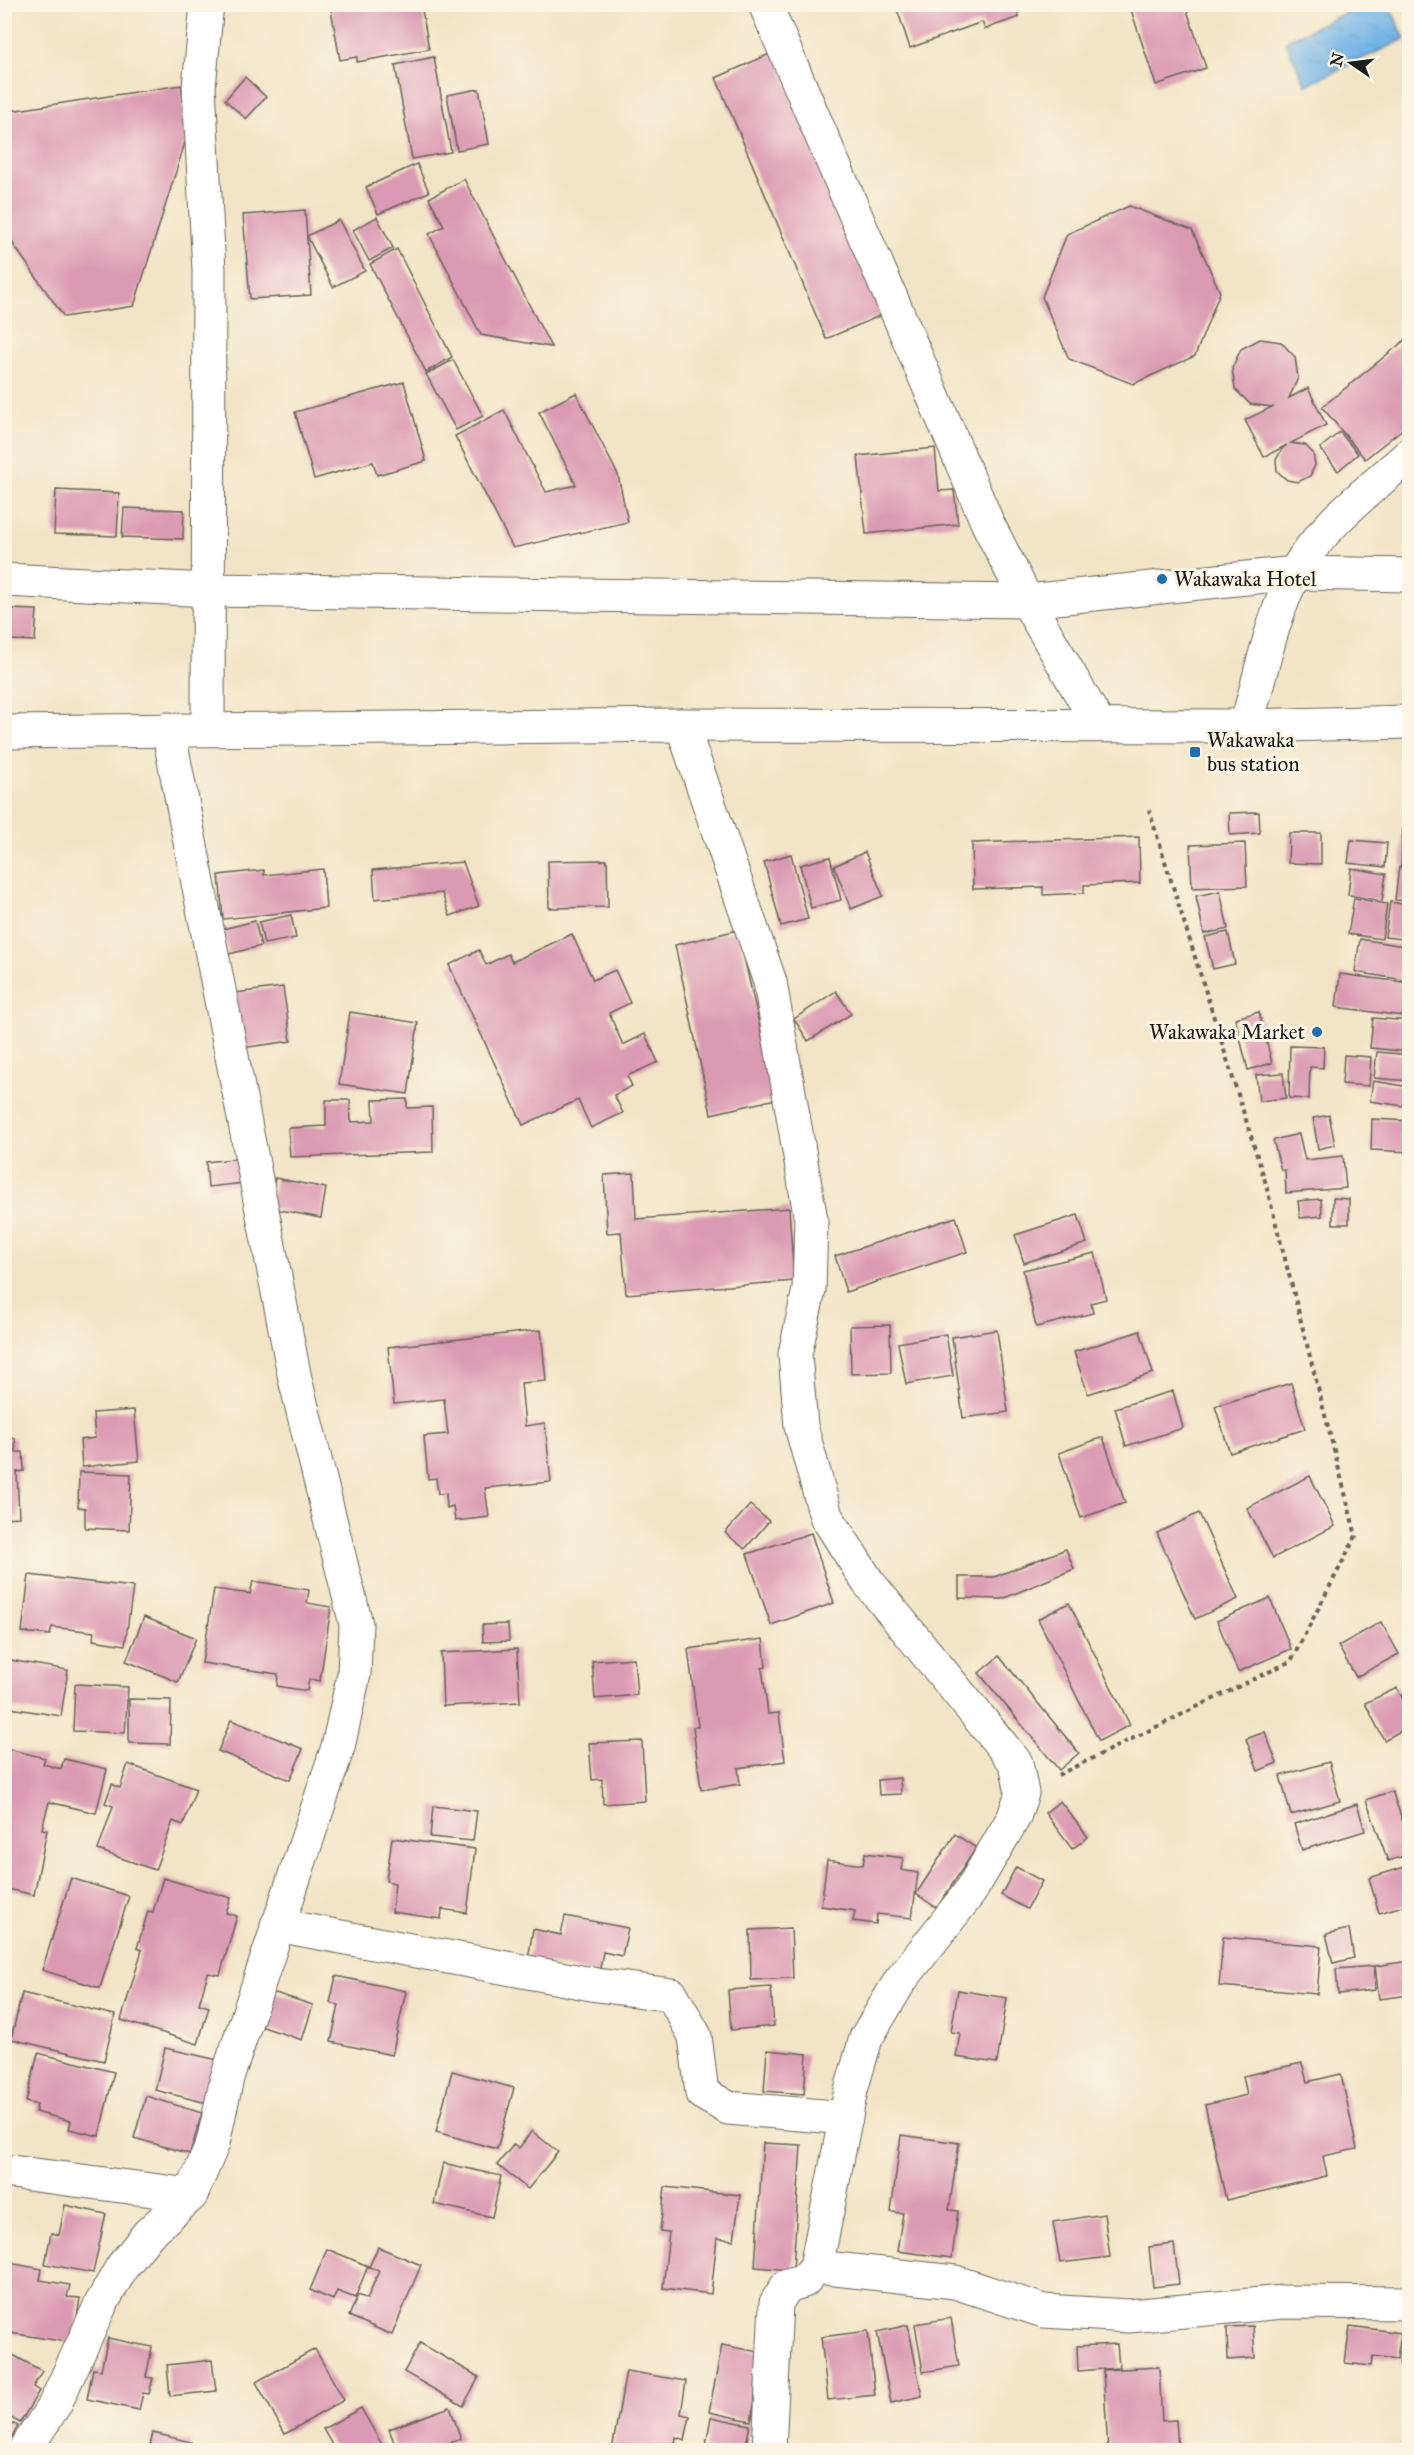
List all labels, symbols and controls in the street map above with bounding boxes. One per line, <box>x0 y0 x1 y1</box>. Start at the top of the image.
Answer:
north arrow <box>1321 33 1381 93</box>
text: N <box>1326 50 1348 68</box>
place label: Wakawaka Hotel <box>1174 566 1317 592</box>
marker: Wakawaka Hotel <box>1155 572 1169 586</box>
place label: Wakawaka bus station <box>1207 727 1300 777</box>
marker: Wakawaka bus station <box>1188 745 1202 759</box>
place label: Wakawaka Market <box>1149 1019 1306 1045</box>
marker: Wakawaka Market <box>1310 1025 1324 1039</box>

